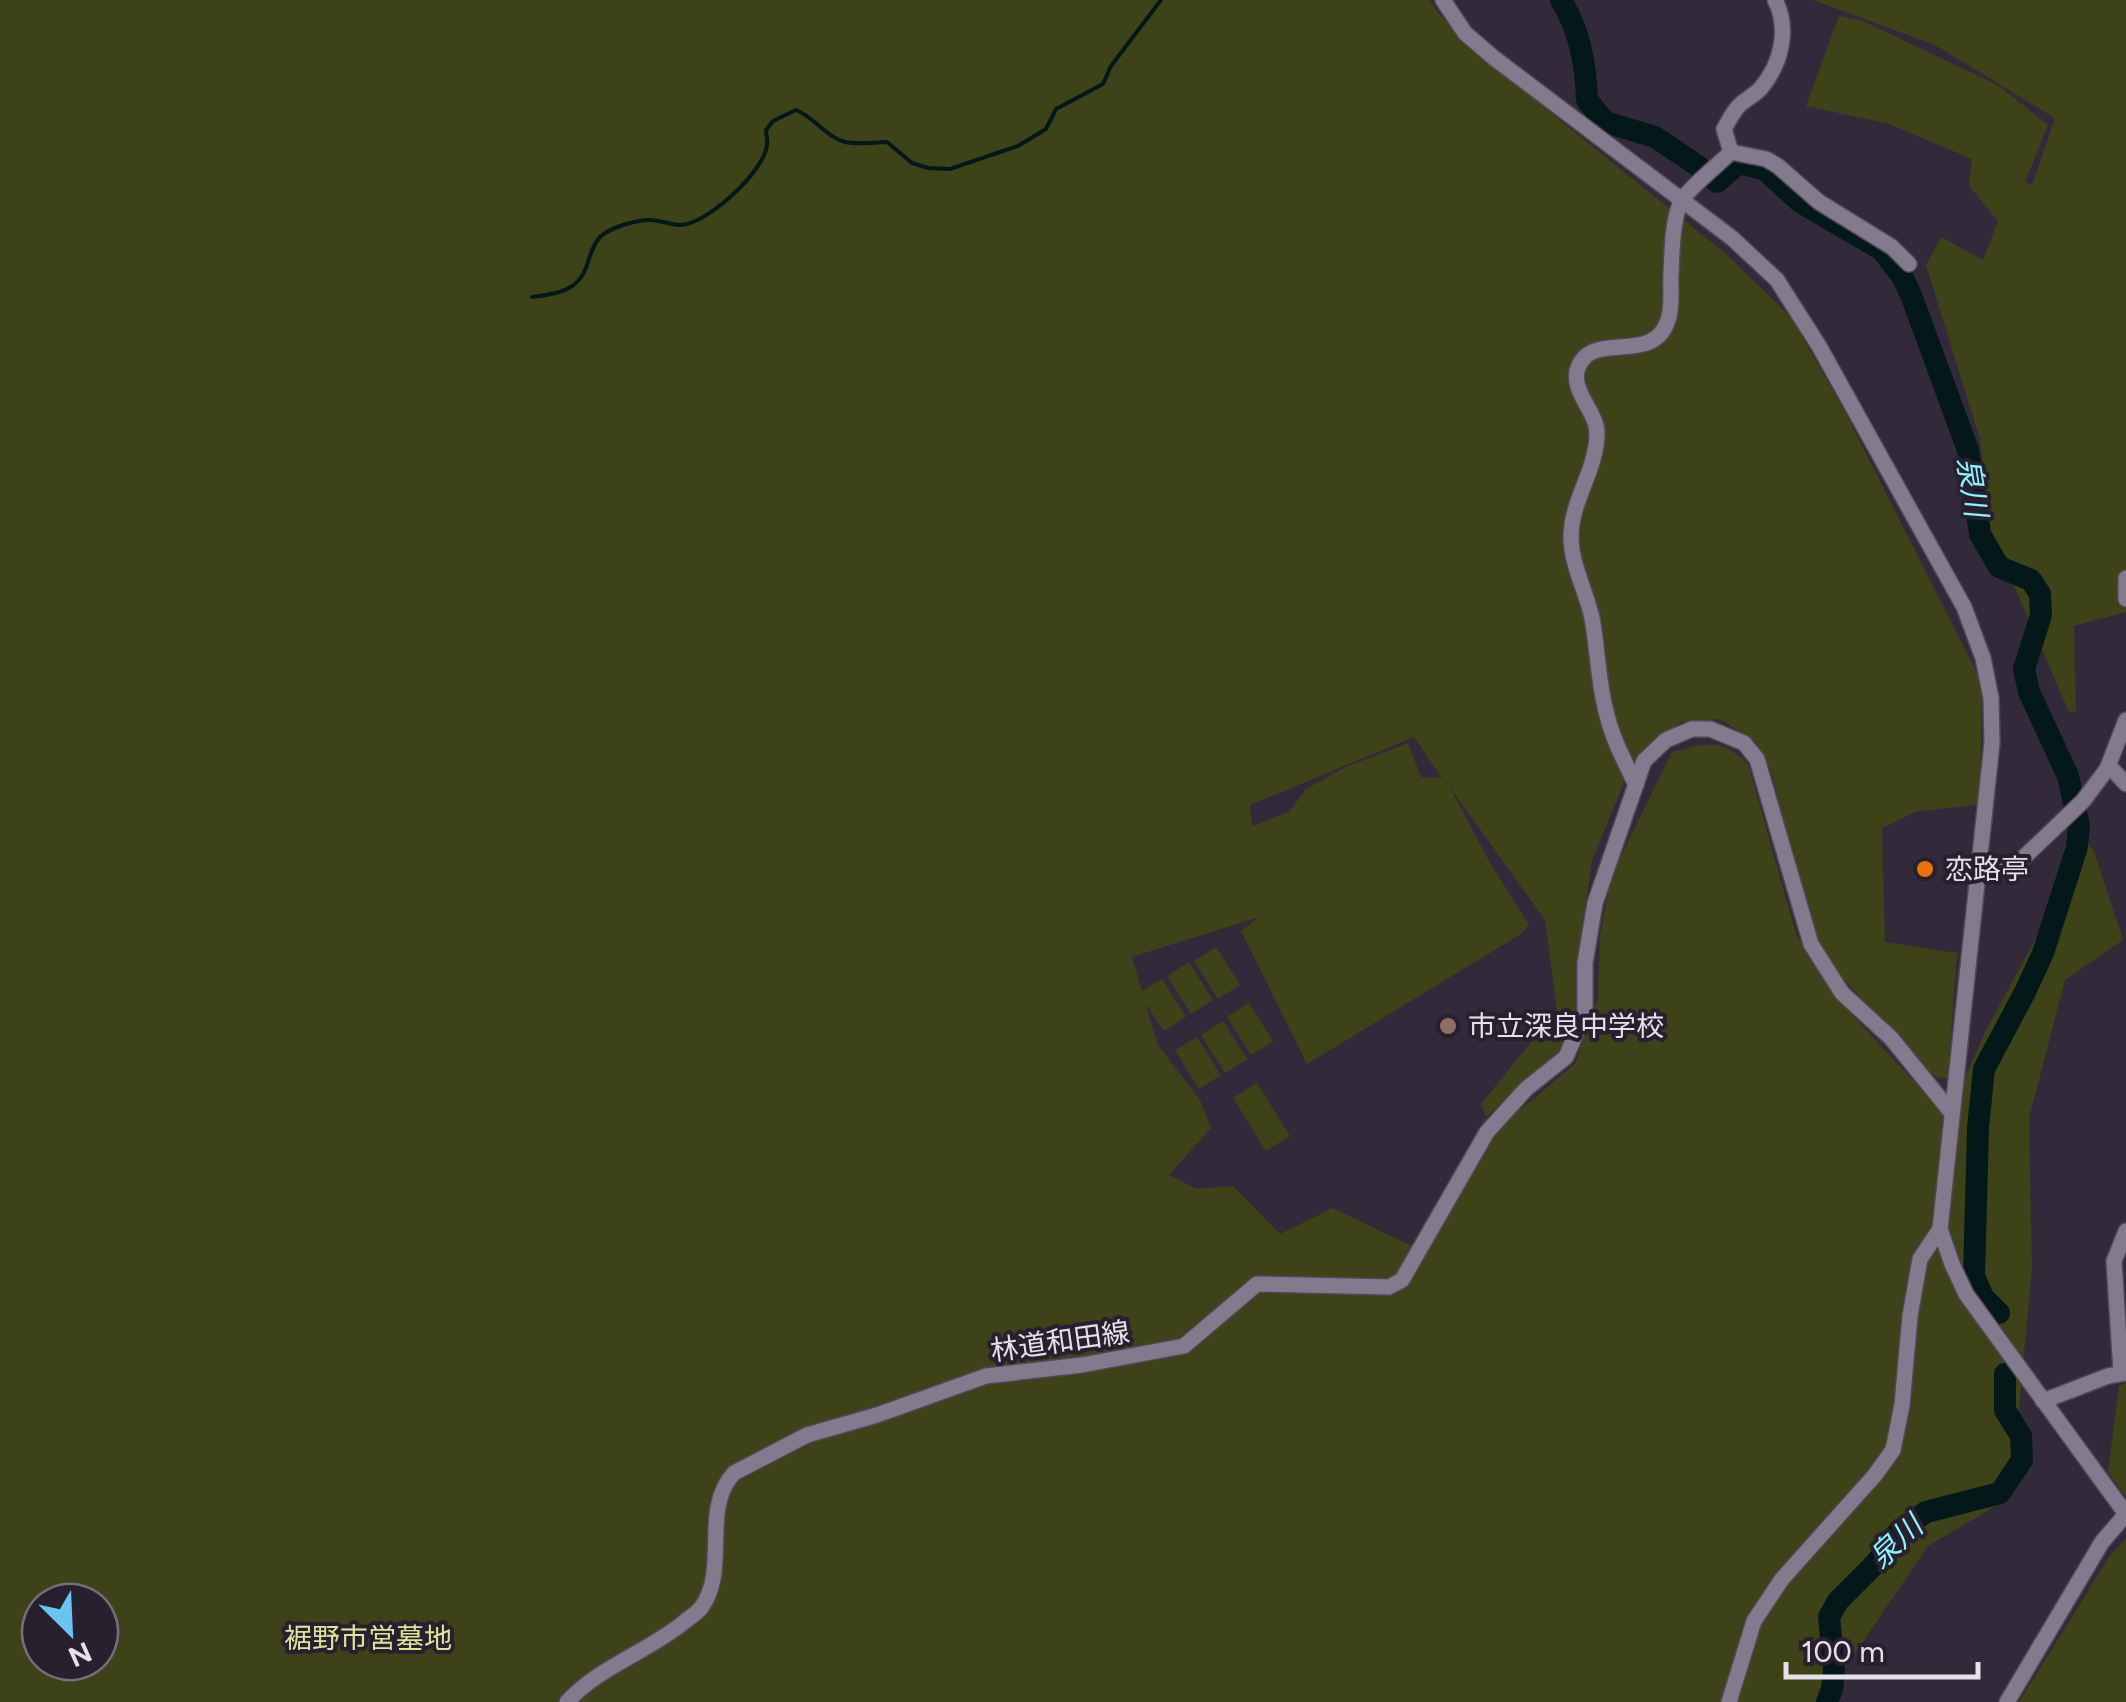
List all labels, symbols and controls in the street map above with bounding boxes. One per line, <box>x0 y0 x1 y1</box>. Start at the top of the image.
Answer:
water label: 泉川 <box>1950 454 1996 522</box>
place label: 恋路亭 <box>1945 852 2029 886</box>
marker: 恋路亭 <box>1914 858 1936 880</box>
place label: 市立深良中学校 <box>1468 1009 1664 1043</box>
marker: 市立深良中学校 <box>1437 1015 1459 1037</box>
street label: 林道和田線 <box>988 1314 1132 1368</box>
water label: 泉川 <box>1861 1506 1932 1576</box>
north arrow <box>20 1582 120 1682</box>
scale bar <box>1786 1617 1978 1679</box>
park label: 裾野市営墓地 <box>284 1621 452 1655</box>
text: 100 m <box>1801 1633 1885 1670</box>
text: N <box>63 1635 97 1675</box>

